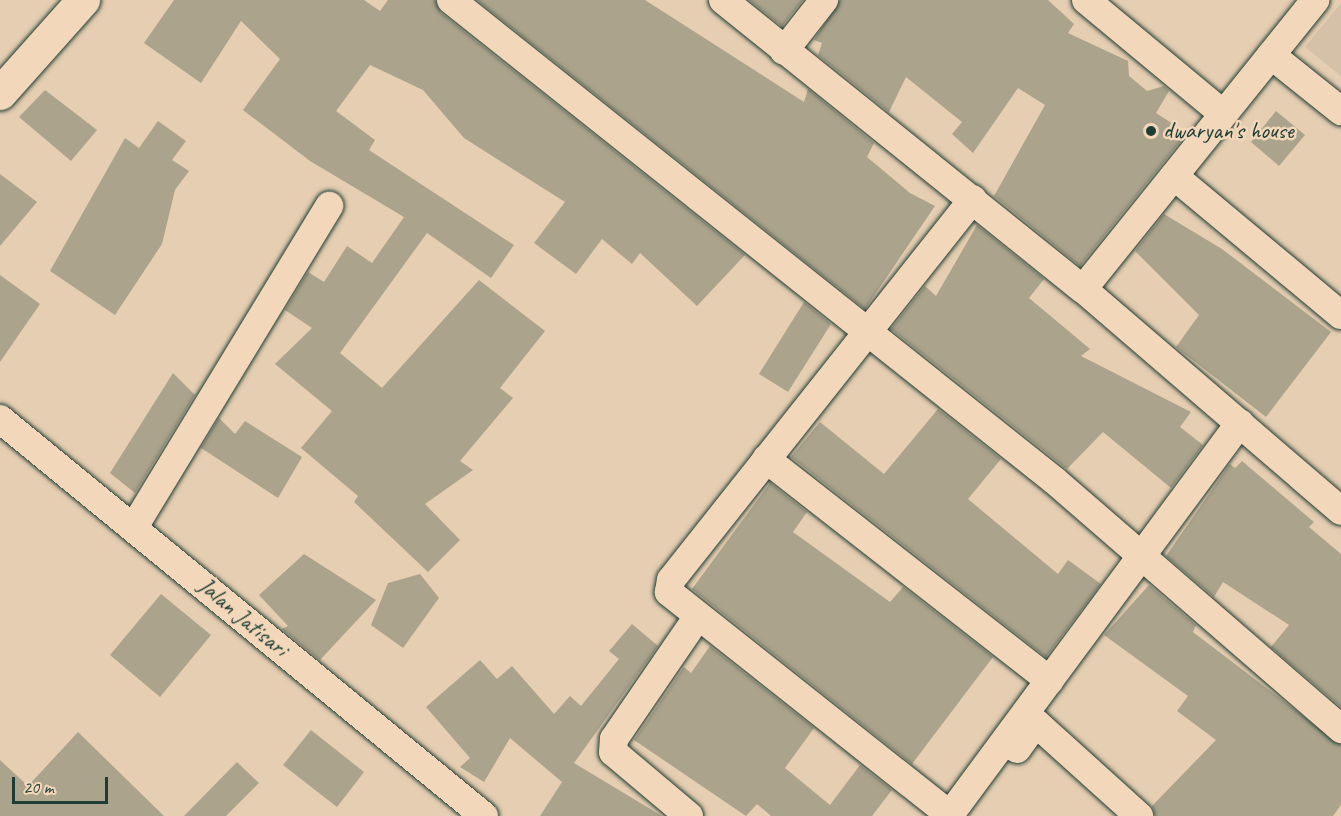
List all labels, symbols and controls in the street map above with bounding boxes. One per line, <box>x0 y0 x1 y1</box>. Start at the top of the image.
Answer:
place label: dwaryan's house <box>1163 117 1294 145</box>
marker: dwaryan's house <box>1144 124 1158 138</box>
street label: Jalan Jatisari <box>192 571 294 663</box>
scale bar <box>15 765 111 803</box>
text: 20 m <box>23 776 54 798</box>

